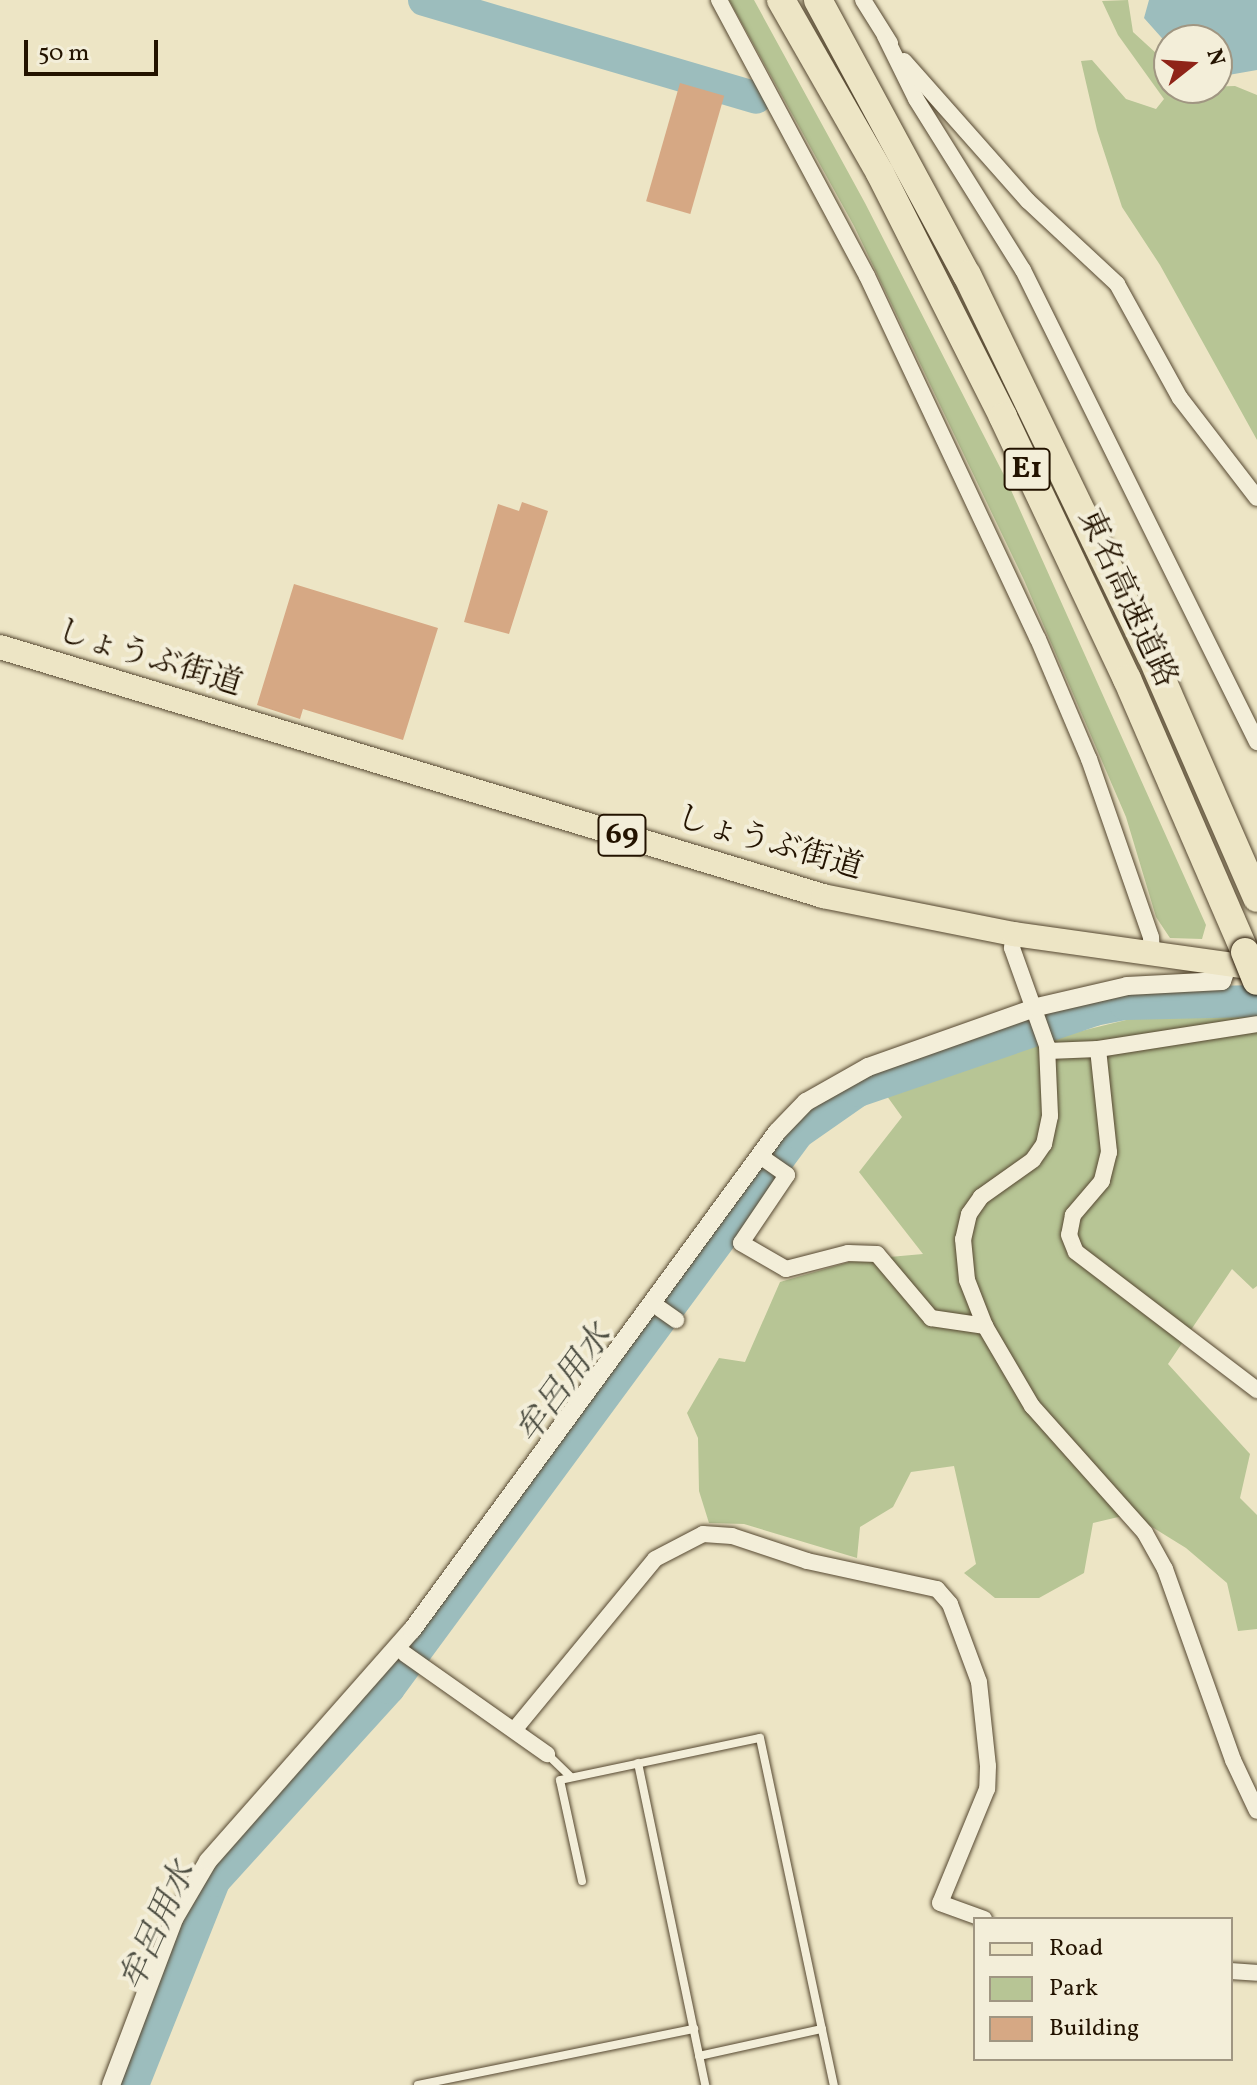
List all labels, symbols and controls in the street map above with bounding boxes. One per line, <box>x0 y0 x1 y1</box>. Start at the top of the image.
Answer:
scale bar <box>28 24 162 74</box>
north arrow <box>1153 24 1233 104</box>
text: 50 m <box>38 37 90 71</box>
text: N <box>1197 45 1232 70</box>
road number: E1 <box>1003 443 1051 495</box>
street label: 東名高速道路 <box>1068 504 1184 694</box>
street label: しょうぶ街道 <box>52 613 246 705</box>
street label: しょうぶ街道 <box>671 799 867 889</box>
road number: 69 <box>596 809 648 861</box>
water label: 牟呂用水 <box>509 1318 621 1452</box>
water label: 牟呂用水 <box>113 1857 205 1997</box>
legend <box>973 1917 1233 2061</box>
text: Road <box>1049 1932 1103 1966</box>
text: Park <box>1049 1972 1098 2006</box>
text: Building <box>1049 2012 1139 2046</box>

